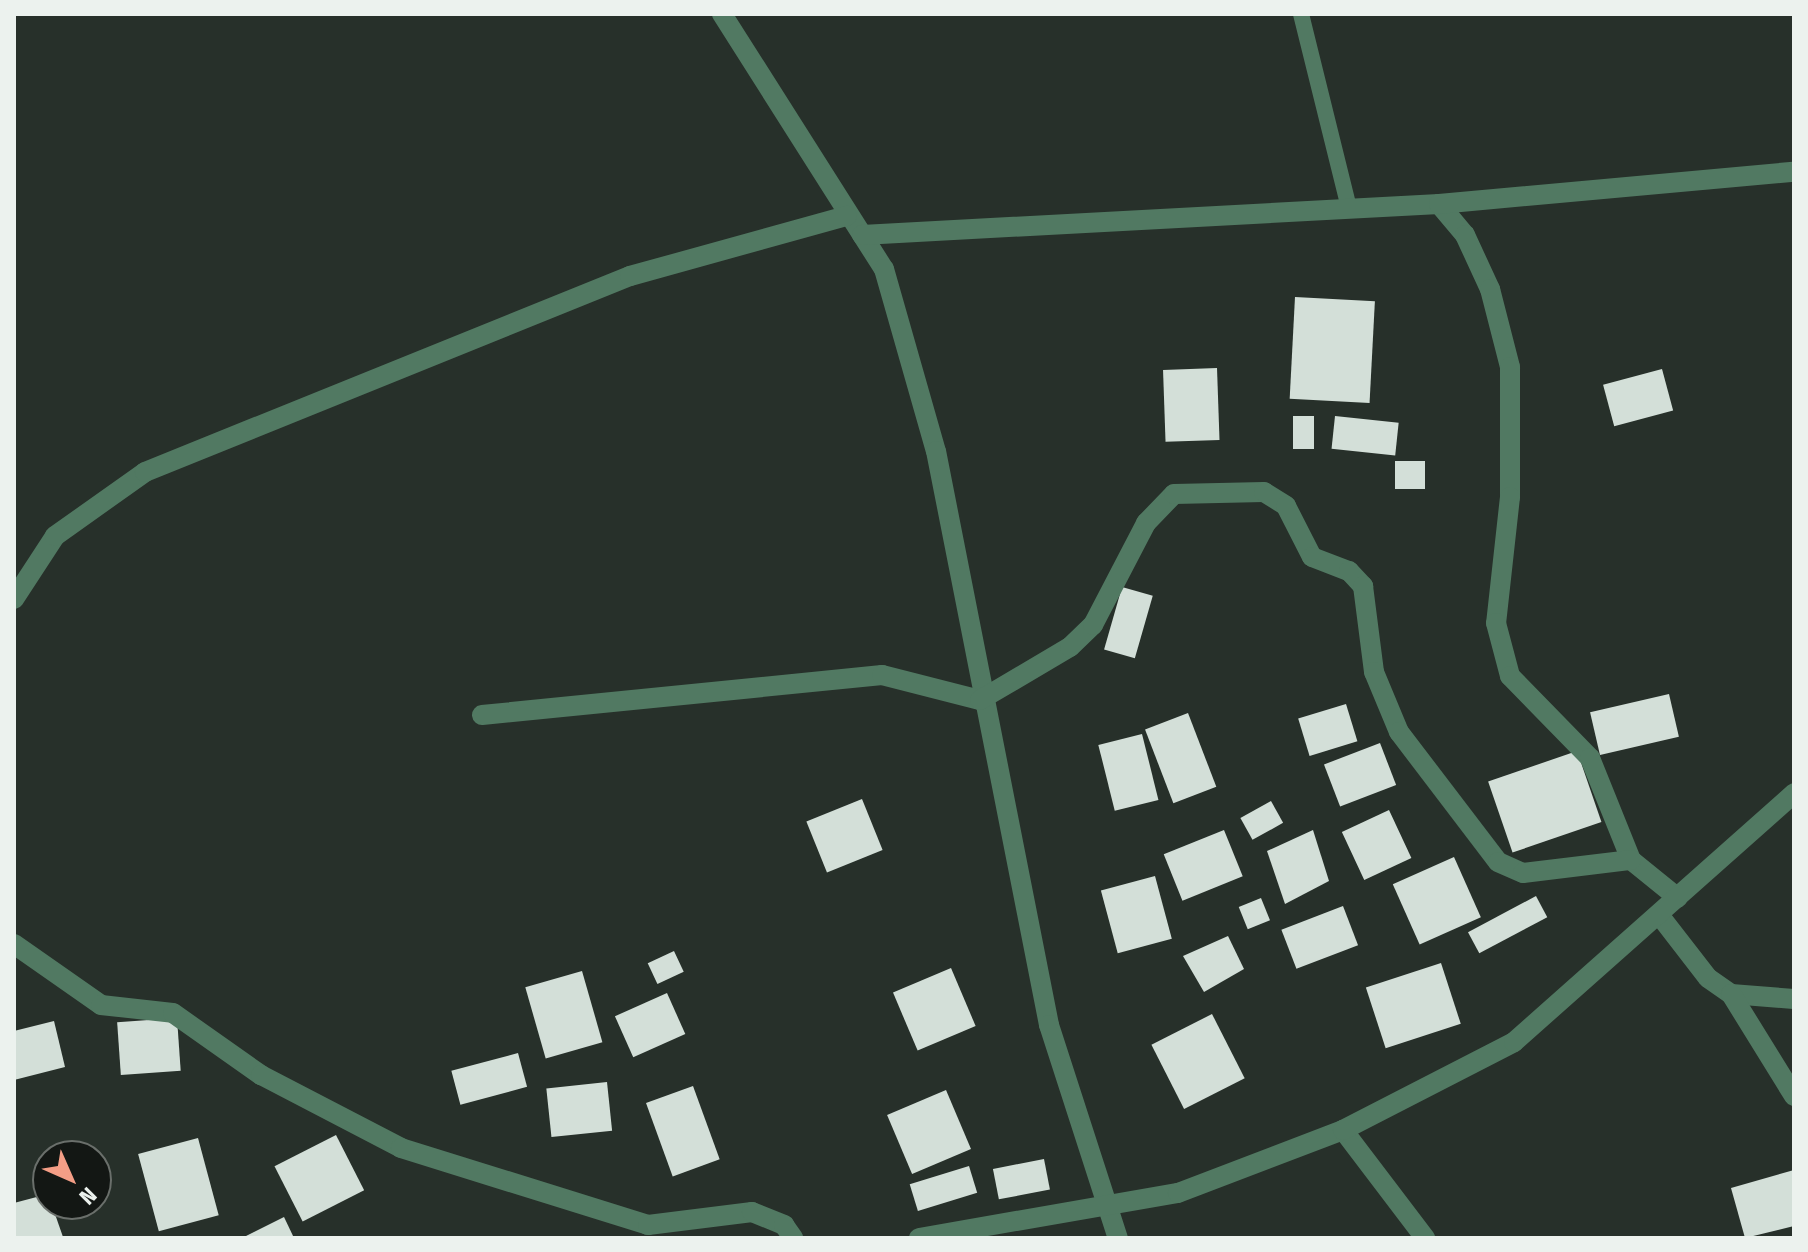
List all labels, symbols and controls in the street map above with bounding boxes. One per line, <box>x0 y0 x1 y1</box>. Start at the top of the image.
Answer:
north arrow <box>32 1140 112 1220</box>
text: N <box>74 1182 102 1210</box>

